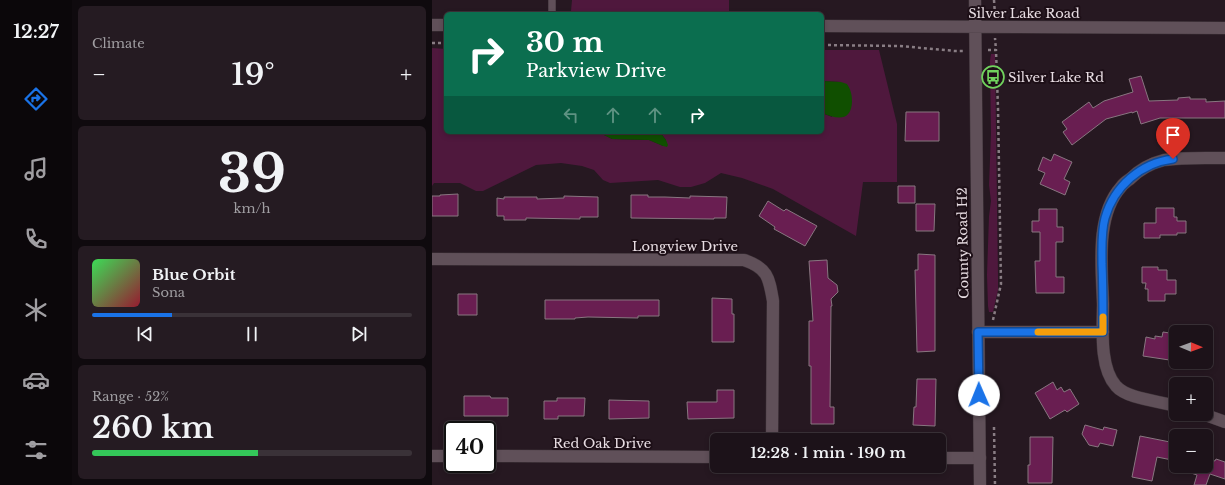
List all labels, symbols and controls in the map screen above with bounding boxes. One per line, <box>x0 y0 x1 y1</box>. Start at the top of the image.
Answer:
street label: Silver Lake Road <box>968 5 1080 22</box>
text: 12:27 <box>13 21 59 43</box>
text: 30 m <box>526 25 603 60</box>
icon: right <box>460 28 512 80</box>
text: Climate <box>92 35 145 52</box>
text: 19° <box>231 56 275 93</box>
text: Parkview Drive <box>526 60 666 82</box>
text: − <box>92 61 106 88</box>
text: + <box>400 61 412 88</box>
bus stop icon: Silver Lake Rd <box>980 64 1006 90</box>
place label: Silver Lake Rd <box>1008 69 1104 86</box>
icon: directions <box>22 85 50 113</box>
icon: left <box>560 104 582 126</box>
icon: ahead <box>602 104 624 126</box>
icon: ahead <box>644 104 666 126</box>
icon: right <box>686 104 708 126</box>
pin <box>1156 118 1190 159</box>
icon: arrive <box>1162 124 1184 146</box>
text: 39 <box>218 142 286 206</box>
icon: music <box>22 155 50 183</box>
street label: County Road H2 <box>954 187 972 299</box>
text: km/h <box>234 200 270 217</box>
icon: phone <box>22 225 50 253</box>
street label: Longview Drive <box>632 238 738 255</box>
text: Blue Orbit <box>152 265 235 284</box>
text: Sona <box>152 284 185 301</box>
icon: climate <box>22 296 50 324</box>
icon: previous <box>134 323 156 345</box>
icon: pause <box>241 323 263 345</box>
icon: next <box>348 323 370 345</box>
north arrow <box>1169 325 1213 369</box>
map controls <box>1169 325 1213 473</box>
icon: car <box>22 366 50 394</box>
position arrow <box>958 374 1000 416</box>
button: + <box>1169 377 1213 421</box>
text: Range · 52% <box>92 388 169 405</box>
text: 260 km <box>92 409 214 446</box>
speed limit sign: 40 <box>444 421 496 473</box>
button: − <box>1169 429 1213 473</box>
street label: Red Oak Drive <box>553 435 651 452</box>
icon: filters <box>22 436 50 464</box>
text: 12:28 · 1 min · 190 m <box>750 443 906 462</box>

